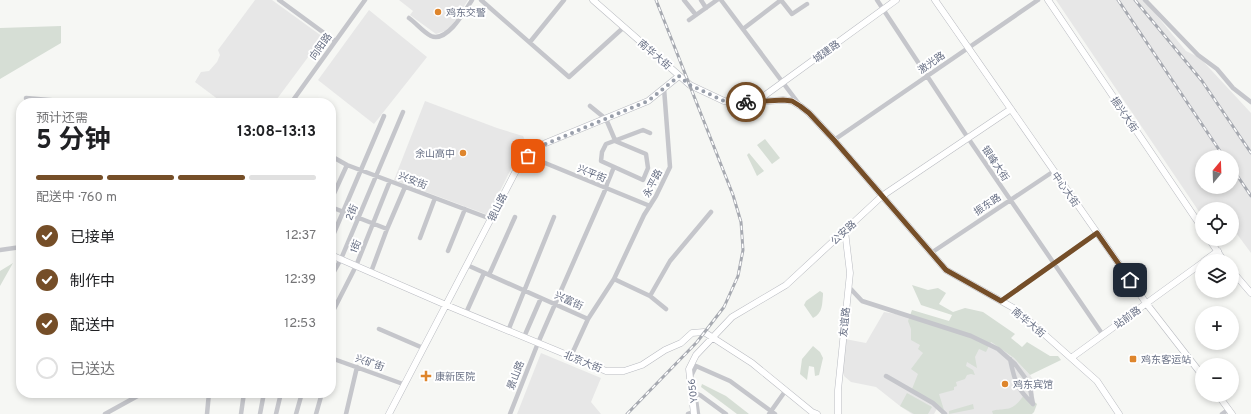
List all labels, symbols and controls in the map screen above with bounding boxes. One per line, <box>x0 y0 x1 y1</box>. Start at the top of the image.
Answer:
marker: 鸡东交警 <box>433 7 443 17</box>
place label: 鸡东交警 <box>446 7 486 20</box>
street label: 向阳路 <box>307 31 335 63</box>
street label: 南华大街 <box>635 37 673 73</box>
street label: 城建路 <box>811 38 843 66</box>
street label: 激光路 <box>916 49 948 77</box>
courier <box>726 82 766 122</box>
icon: bike <box>735 91 757 113</box>
street label: 振兴大街 <box>1107 95 1140 135</box>
text: 预计还需 <box>36 111 88 127</box>
text: 13:08–13:13 <box>237 123 316 142</box>
text: 5 分钟 <box>36 125 110 158</box>
pin <box>511 139 545 173</box>
street label: 银峰大街 <box>978 144 1011 184</box>
icon: bag <box>517 145 539 167</box>
place label: 余山高中 <box>415 148 455 161</box>
marker: 余山高中 <box>458 148 468 158</box>
north arrow <box>1195 150 1239 194</box>
map controls <box>1195 150 1239 402</box>
street label: 兴平街 <box>575 163 608 186</box>
street label: 永平路 <box>641 167 666 200</box>
street label: 兴安街 <box>396 170 429 193</box>
street label: 中心大街 <box>1048 170 1082 210</box>
text: 配送中 · 760 m <box>36 190 117 206</box>
street label: 银山路 <box>486 191 511 224</box>
street label: 振东路 <box>972 191 1004 219</box>
button: locate <box>1195 202 1239 246</box>
street label: 2街 <box>343 203 362 223</box>
street label: 公安路 <box>829 218 859 248</box>
icon: check <box>36 225 58 247</box>
text: 12:37 <box>286 228 316 244</box>
text: 已接单 <box>70 229 115 248</box>
street label: 1街 <box>348 238 365 255</box>
button: layers <box>1195 254 1239 298</box>
pin <box>1113 263 1147 297</box>
icon: check <box>36 269 58 291</box>
icon: home <box>1119 269 1141 291</box>
text: 12:39 <box>285 272 316 288</box>
text: 制作中 <box>70 273 115 292</box>
street label: 兴富街 <box>552 289 585 313</box>
street label: 站前路 <box>1112 304 1144 332</box>
street label: 南华大街 <box>1009 305 1048 341</box>
button: + <box>1195 306 1239 350</box>
street label: 友谊路 <box>837 307 854 338</box>
icon: check <box>36 313 58 335</box>
text: 12:53 <box>284 316 316 332</box>
text: 配送中 <box>70 317 115 336</box>
street label: 北京大街 <box>561 349 603 376</box>
street label: 兴矿街 <box>353 352 386 374</box>
marker: 鸡东客运站 <box>1128 354 1138 364</box>
place label: 鸡东客运站 <box>1141 354 1191 367</box>
button: − <box>1195 358 1239 402</box>
street label: 景山路 <box>505 359 528 392</box>
text: 已送达 <box>70 361 115 380</box>
marker: 康新医院 <box>420 370 432 382</box>
place label: 康新医院 <box>435 371 475 384</box>
street label: Y056 <box>686 378 701 404</box>
marker: 鸡东宾馆 <box>1000 379 1010 389</box>
place label: 鸡东宾馆 <box>1013 379 1053 392</box>

